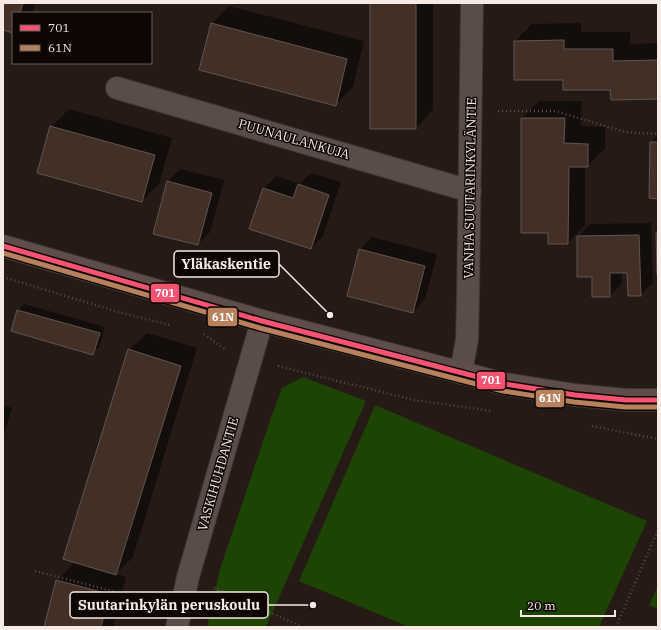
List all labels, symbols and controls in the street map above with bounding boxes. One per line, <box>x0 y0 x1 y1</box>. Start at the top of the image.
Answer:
legend <box>12 12 152 64</box>
text: 701 <box>48 20 70 35</box>
text: 61N <box>48 40 72 55</box>
street label: VANHA SUUTARINKYLÄNTIE <box>460 97 480 279</box>
street label: PUUNAULANKUJA <box>236 115 352 163</box>
callout: Yläkaskentie <box>174 251 279 277</box>
text: Yläkaskentie <box>181 255 271 273</box>
line badge: 701 <box>150 283 180 303</box>
text: 701 <box>155 286 175 300</box>
line badge: 61N <box>207 307 238 327</box>
text: 61N <box>212 310 234 324</box>
line badge: 701 <box>476 371 506 390</box>
text: 701 <box>481 373 501 387</box>
line badge: 61N <box>535 389 565 408</box>
text: 61N <box>539 391 561 405</box>
street label: VASKIHUHDANTIE <box>194 415 242 533</box>
callout: Suutarinkylän peruskoulu <box>70 592 268 618</box>
scale bar <box>521 592 615 618</box>
text: Suutarinkylän peruskoulu <box>78 596 260 614</box>
text: 20 m <box>527 598 556 613</box>

